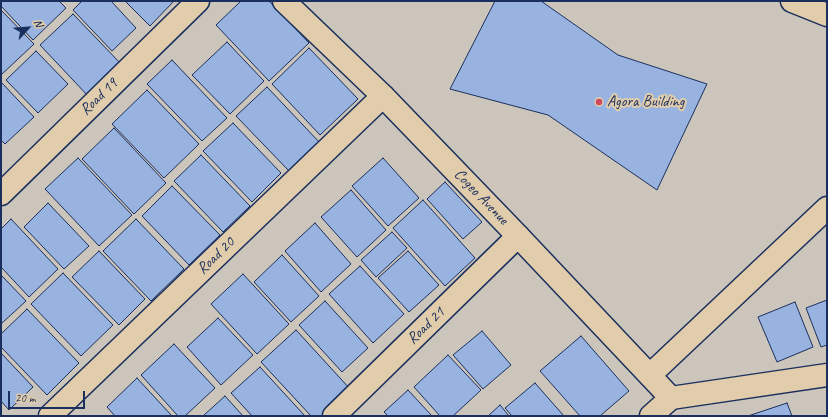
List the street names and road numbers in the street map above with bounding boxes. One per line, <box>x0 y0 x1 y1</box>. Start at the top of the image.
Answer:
street label: Road 19 <box>76 74 122 120</box>
street label: Cogeo Avenue <box>450 165 512 229</box>
street label: Road 20 <box>193 233 239 279</box>
street label: Road 21 <box>403 303 449 349</box>

